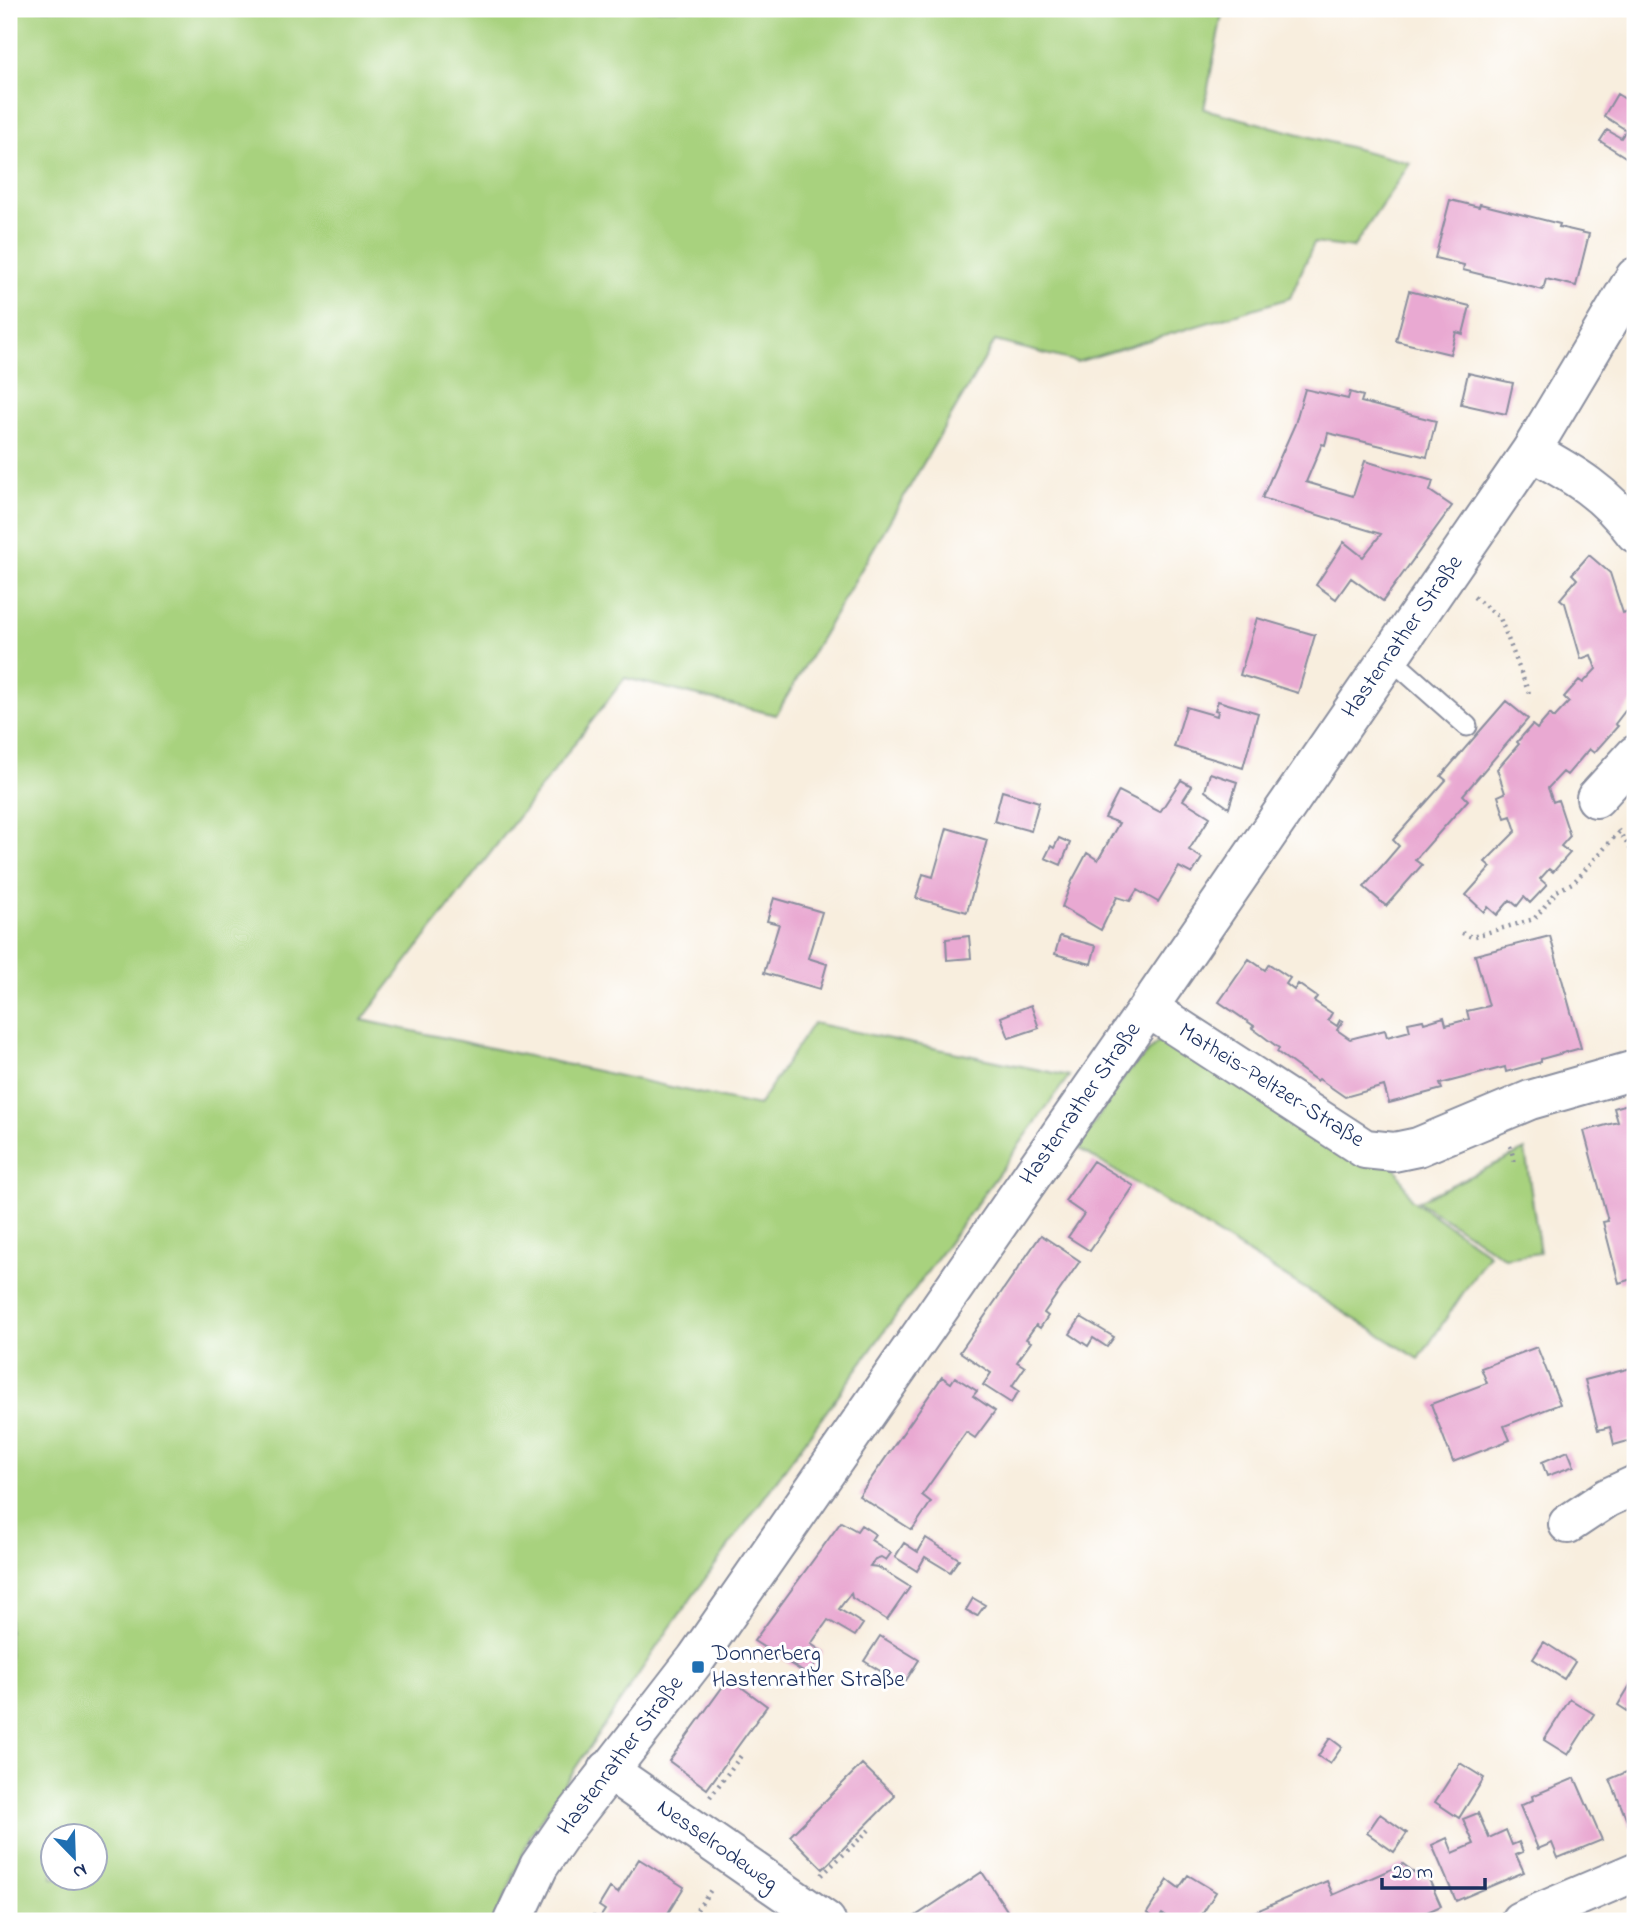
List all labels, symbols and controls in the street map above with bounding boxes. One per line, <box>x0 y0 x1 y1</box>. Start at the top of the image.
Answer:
street label: Hastenrather Straße <box>1334 548 1472 725</box>
street label: Hastenrather Straße <box>1012 1015 1150 1192</box>
street label: Matheis-Peltzer-Straße <box>1172 1015 1371 1157</box>
place label: Donnerberg Hastenrather Straße <box>711 1638 905 1697</box>
marker: Donnerberg Hastenrather Straße <box>690 1659 706 1675</box>
street label: Hastenrather Straße <box>550 1669 693 1843</box>
street label: Nesselrodeweg <box>649 1792 784 1901</box>
north arrow <box>38 1822 108 1892</box>
scale bar <box>1382 1846 1485 1890</box>
text: N <box>68 1855 91 1885</box>
text: 20 m <box>1392 1858 1433 1888</box>

